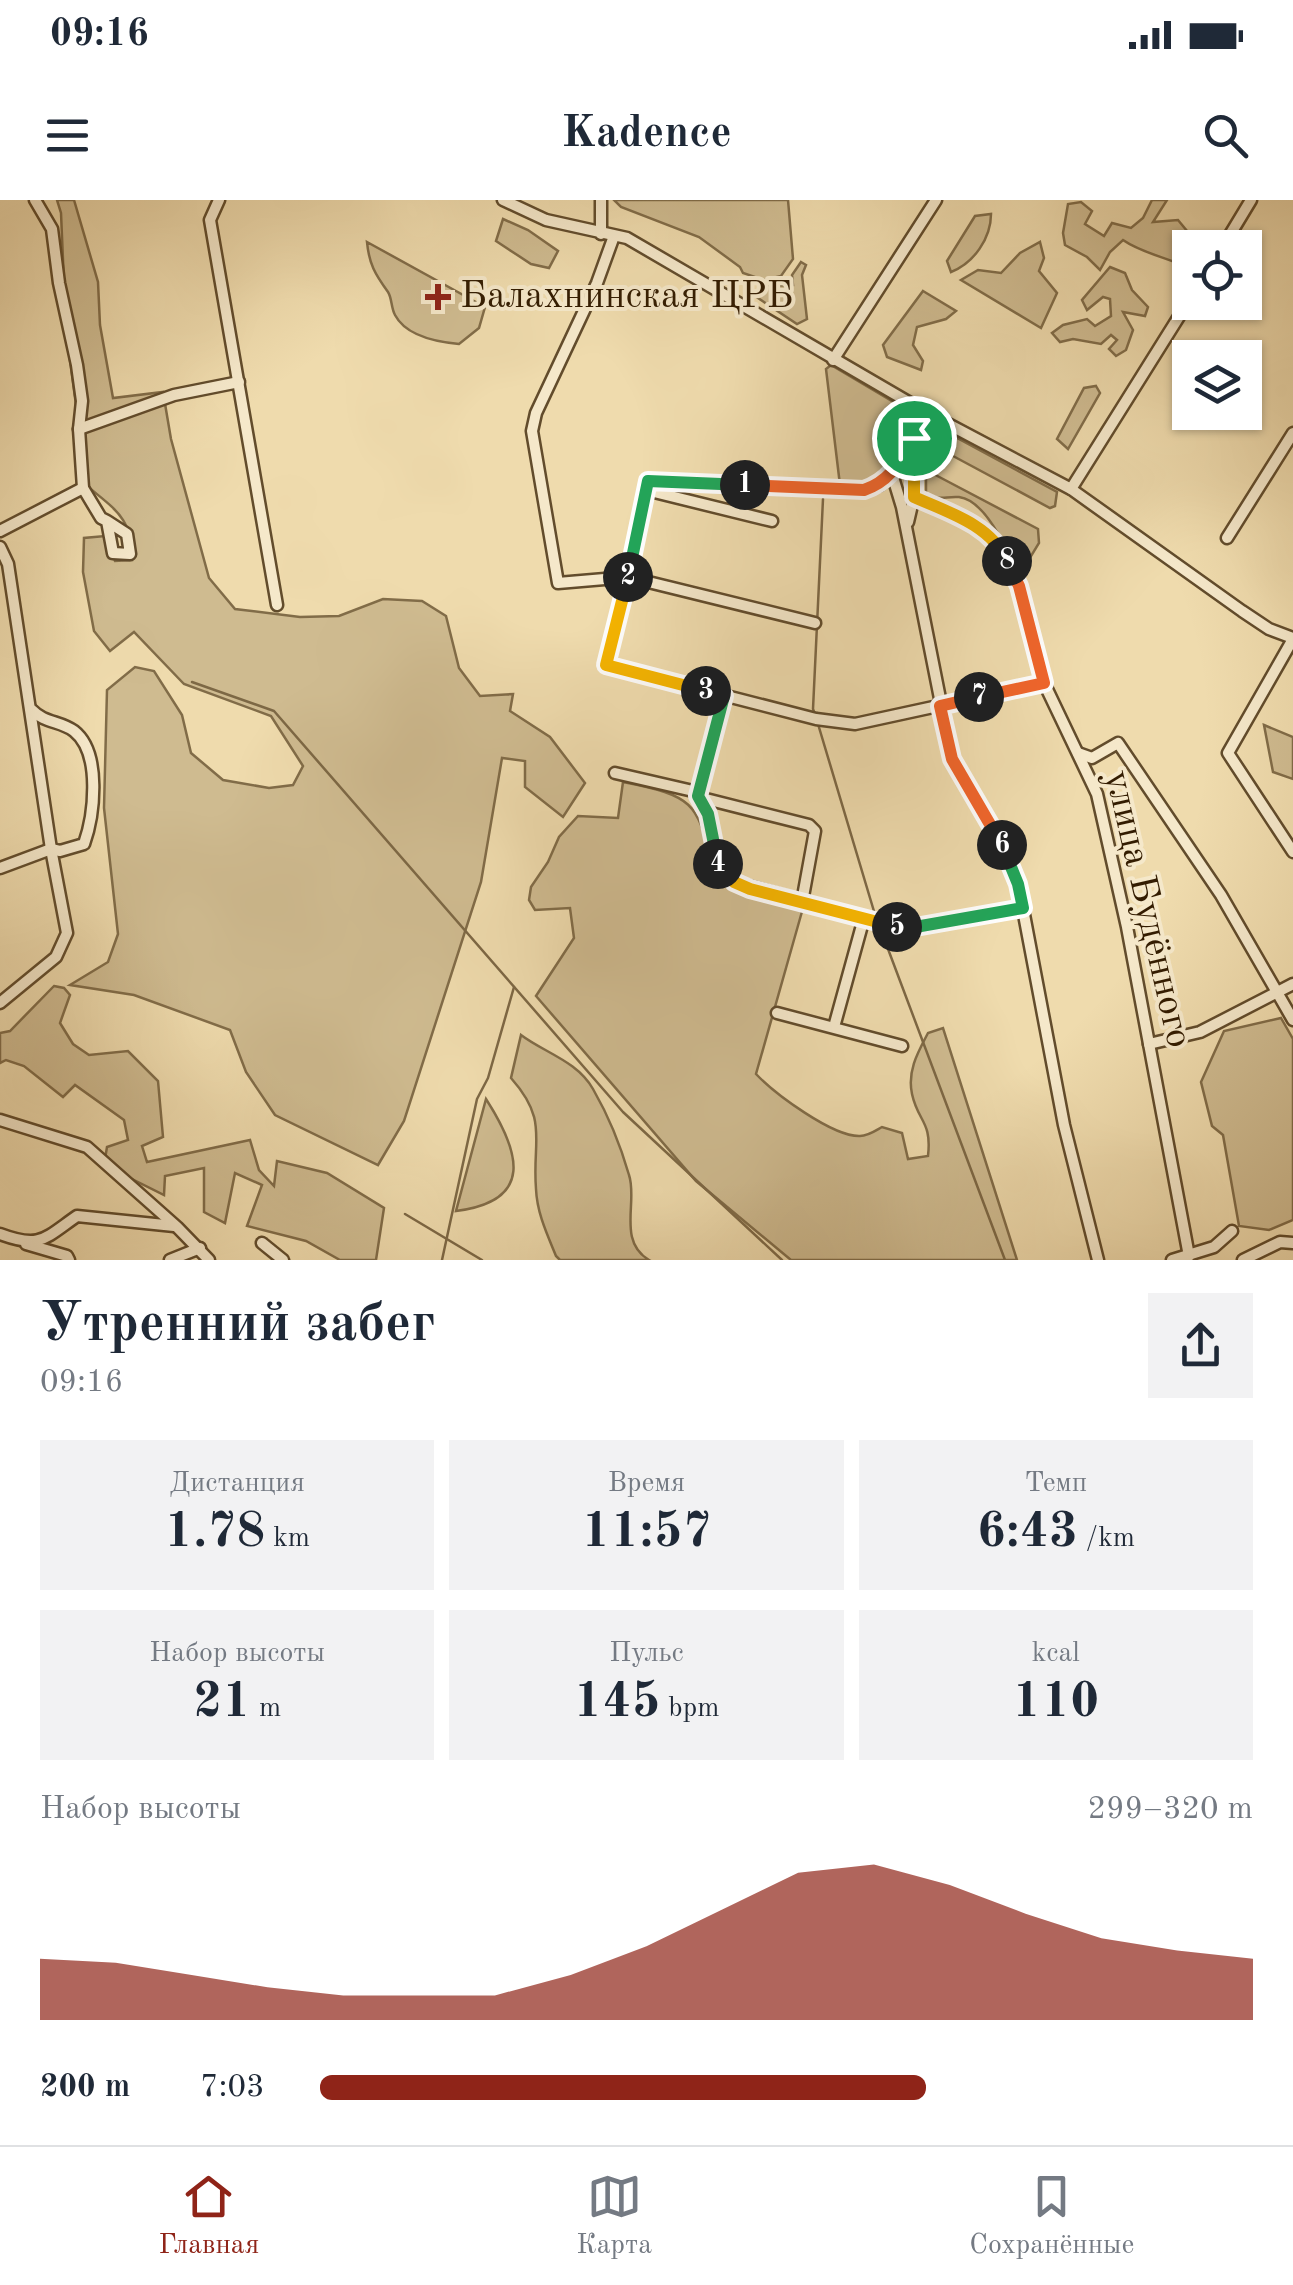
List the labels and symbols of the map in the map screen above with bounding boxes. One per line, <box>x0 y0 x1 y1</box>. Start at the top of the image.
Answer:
place label: Балахнинская ЦРБ <box>460 278 793 316</box>
marker: Балахнинская ЦРБ <box>425 284 451 310</box>
pin <box>872 396 957 481</box>
pin: 1 <box>720 460 770 510</box>
pin: 8 <box>982 536 1032 586</box>
pin: 2 <box>603 552 653 602</box>
pin: 3 <box>681 666 731 716</box>
pin: 7 <box>954 672 1004 722</box>
street label: улица Будённого <box>1097 767 1197 1051</box>
pin: 6 <box>977 820 1027 870</box>
pin: 4 <box>693 839 743 889</box>
pin: 5 <box>872 902 922 952</box>

